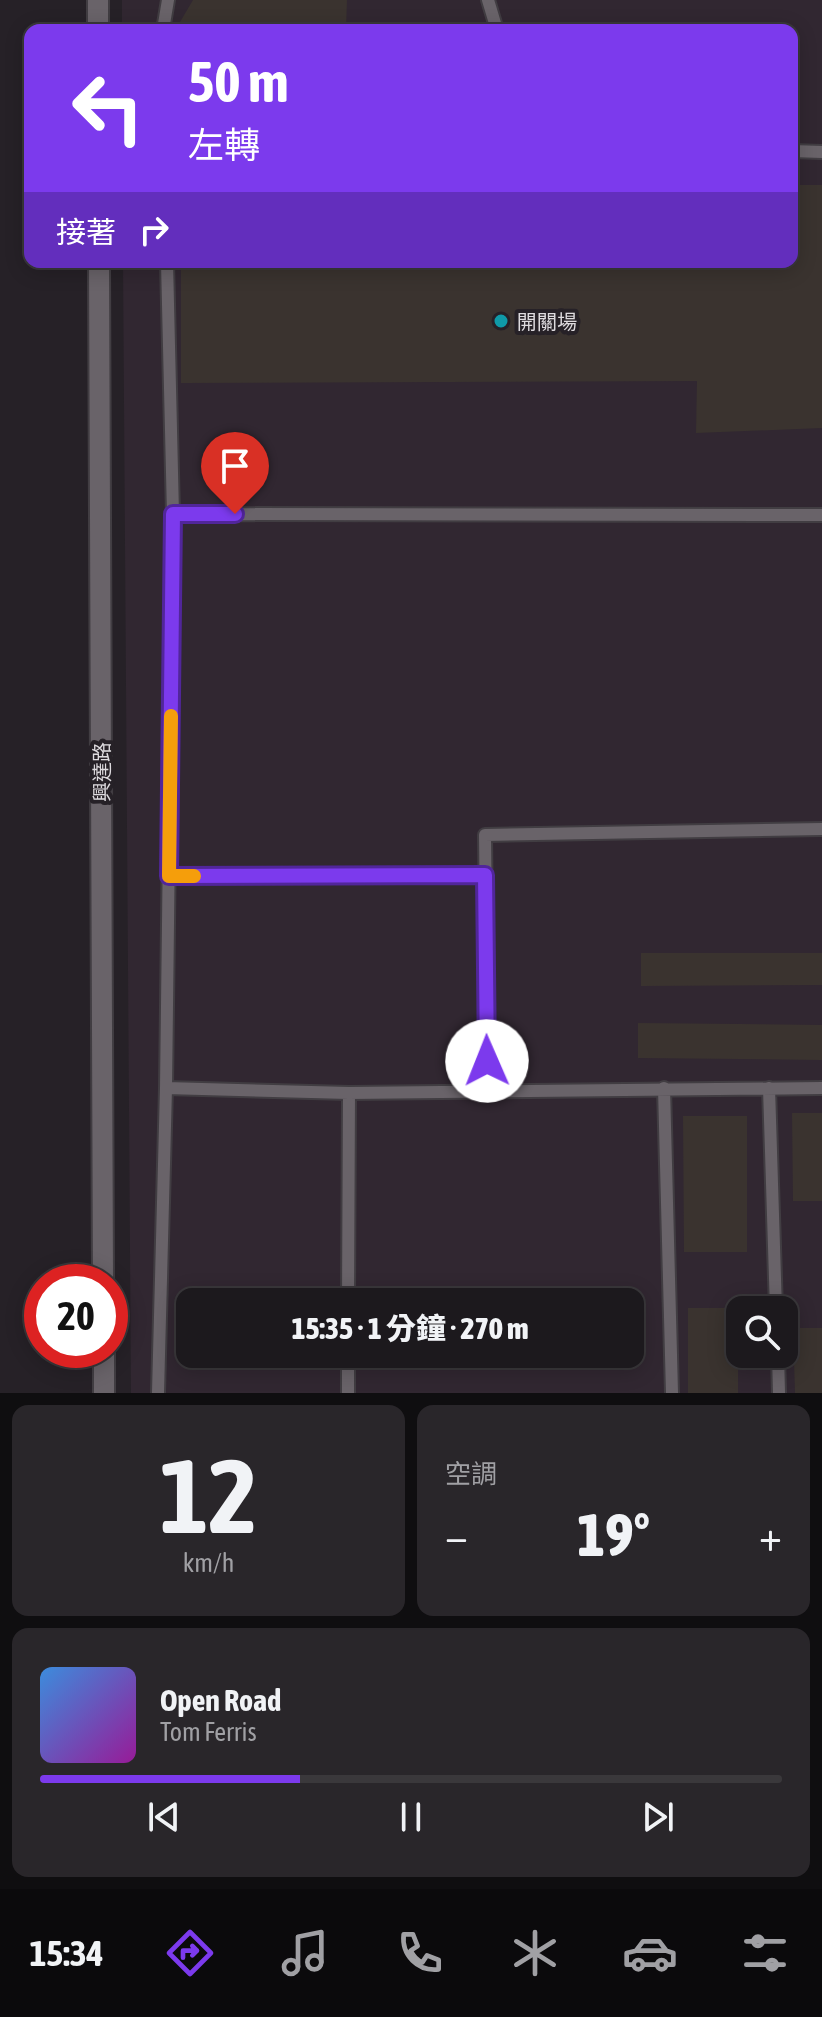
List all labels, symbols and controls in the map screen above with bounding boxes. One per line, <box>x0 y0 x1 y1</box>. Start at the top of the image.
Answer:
text: 50 m <box>188 50 289 114</box>
icon: left <box>56 56 160 160</box>
text: 左轉 <box>188 124 260 166</box>
icon: right <box>132 208 176 252</box>
text: 接著 <box>56 215 116 249</box>
place label: 開關場 <box>517 310 577 333</box>
marker: 開關場 <box>492 312 510 330</box>
pin <box>201 432 269 514</box>
icon: arrive <box>213 444 257 488</box>
street label: 興達路 <box>90 742 113 802</box>
position arrow <box>445 1019 529 1103</box>
speed limit sign: 20 <box>24 1264 128 1368</box>
map controls <box>726 1296 798 1368</box>
button: search <box>726 1296 798 1368</box>
text: 15:35 · 1 分鐘 · 270 m <box>291 1311 529 1345</box>
text: 12 <box>160 1436 257 1555</box>
text: 空調 <box>445 1459 497 1489</box>
text: 19° <box>577 1500 650 1569</box>
text: − <box>445 1510 468 1560</box>
text: + <box>759 1510 782 1560</box>
text: km/h <box>183 1548 234 1578</box>
text: Open Road <box>160 1683 281 1717</box>
text: Tom Ferris <box>160 1717 257 1747</box>
icon: previous <box>142 1795 186 1839</box>
icon: pause <box>389 1795 433 1839</box>
icon: next <box>636 1795 680 1839</box>
icon: directions <box>162 1925 218 1981</box>
icon: music <box>277 1925 333 1981</box>
icon: phone <box>392 1925 448 1981</box>
icon: climate <box>507 1925 563 1981</box>
icon: car <box>622 1925 678 1981</box>
icon: filters <box>737 1925 793 1981</box>
text: 15:34 <box>29 1932 104 1974</box>

